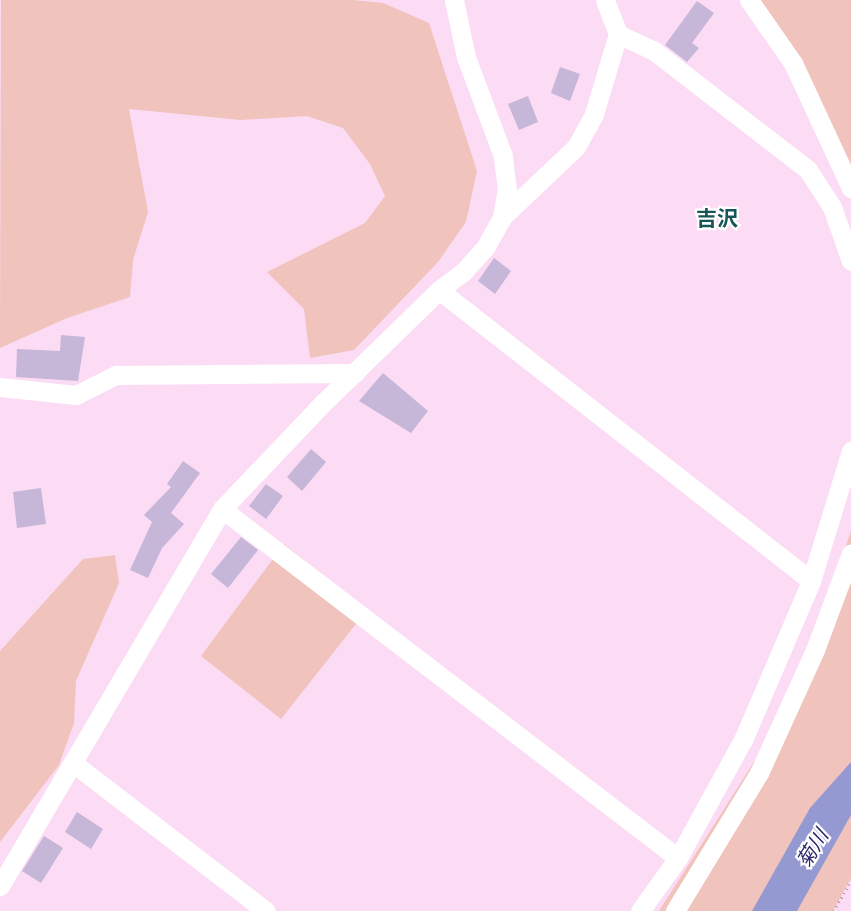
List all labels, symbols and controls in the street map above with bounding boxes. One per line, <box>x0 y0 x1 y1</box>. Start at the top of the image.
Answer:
district label: 吉沢 <box>696 205 738 231</box>
water label: 菊川 <box>791 825 833 871</box>

